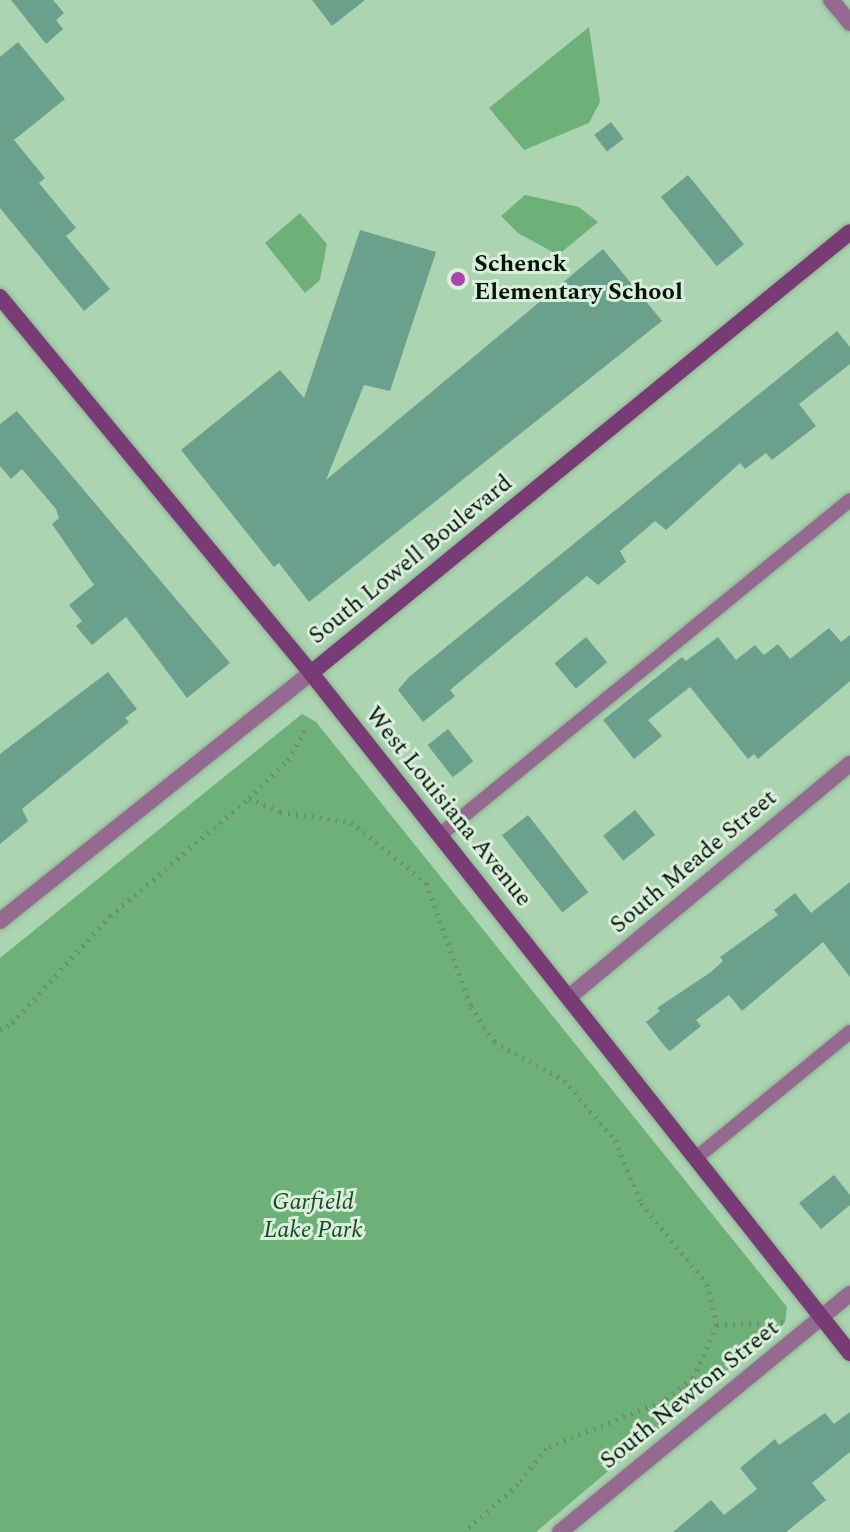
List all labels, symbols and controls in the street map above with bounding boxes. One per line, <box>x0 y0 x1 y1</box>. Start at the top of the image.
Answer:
place label: Schenck Elementary School <box>474 251 683 307</box>
marker: Schenck Elementary School <box>449 270 467 288</box>
street label: South Lowell Boulevard <box>303 469 519 651</box>
street label: West Louisiana Avenue <box>359 701 537 913</box>
street label: South Meade Street <box>605 784 783 940</box>
park label: Garfield Lake Park <box>263 1189 363 1245</box>
street label: South Newton Street <box>595 1314 785 1476</box>

